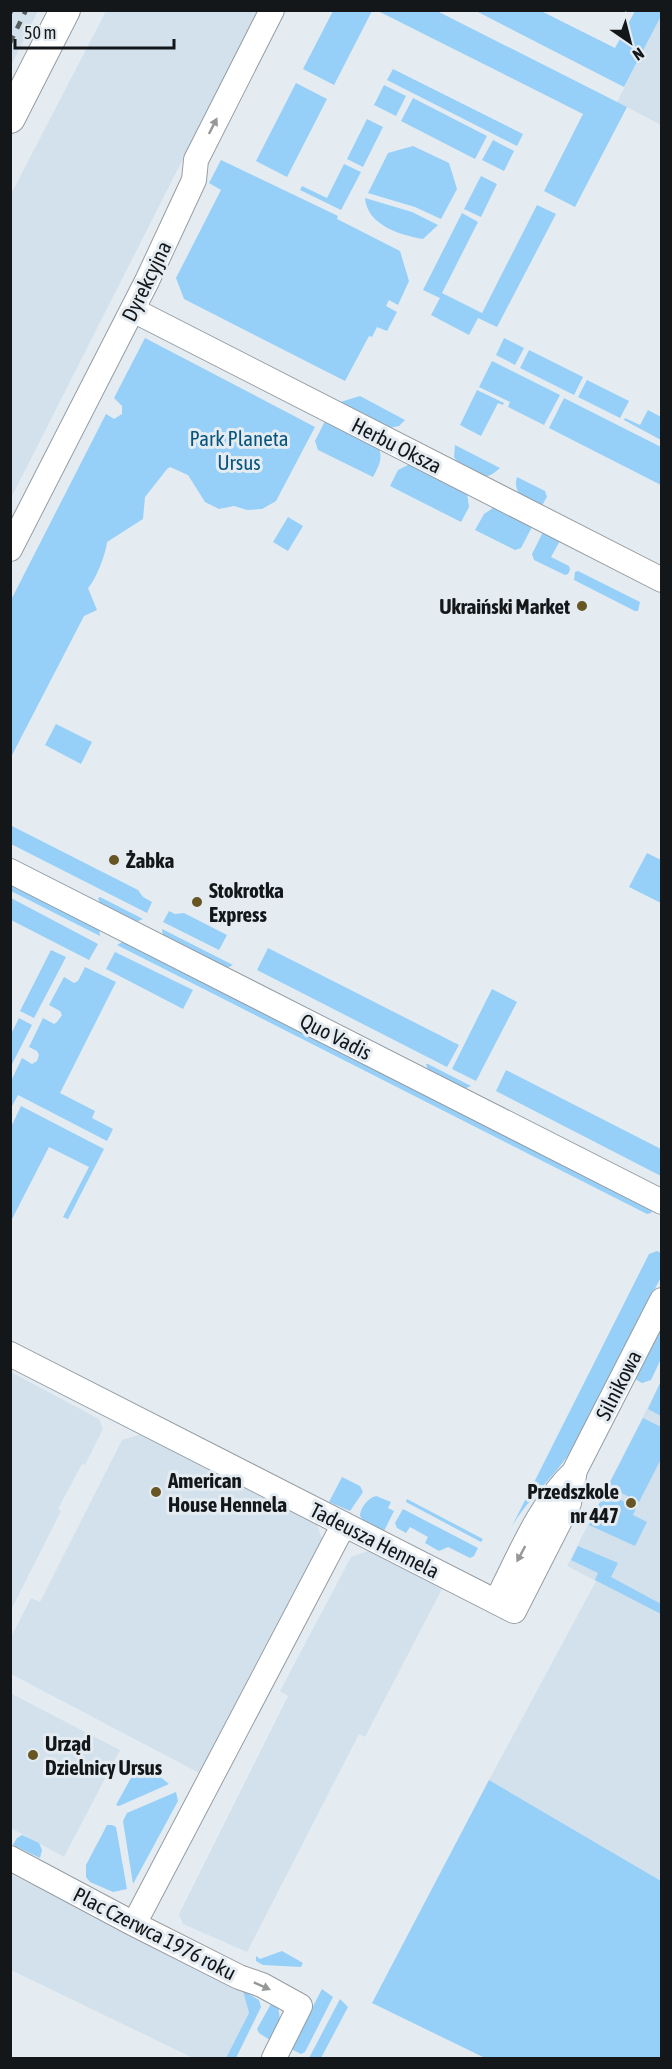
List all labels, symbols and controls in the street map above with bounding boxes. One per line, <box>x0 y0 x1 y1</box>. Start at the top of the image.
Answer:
scale bar <box>15 12 174 50</box>
north arrow <box>600 12 660 72</box>
text: 50 m <box>24 22 56 43</box>
text: N <box>630 44 648 64</box>
one-way arrow <box>209 117 218 134</box>
street label: Dyrekcyjna <box>116 237 176 325</box>
street label: Herbu Oksza <box>348 412 446 478</box>
park label: Park Planeta Ursus <box>189 426 289 474</box>
place label: Ukraiński Market <box>439 594 570 618</box>
marker: Ukraiński Market <box>575 599 589 613</box>
place label: Żabka <box>126 848 174 872</box>
marker: Żabka <box>107 853 121 867</box>
place label: Stokrotka Express <box>209 878 284 926</box>
marker: Stokrotka Express <box>190 895 204 909</box>
street label: Quo Vadis <box>296 1008 376 1064</box>
street label: Silnikowa <box>590 1346 646 1424</box>
place label: American House Hennela <box>167 1468 287 1516</box>
place label: Przedszkole nr 447 <box>527 1479 619 1527</box>
marker: American House Hennela <box>149 1485 163 1499</box>
marker: Przedszkole nr 447 <box>624 1496 638 1510</box>
street label: Tadeusza Hennela <box>306 1497 444 1583</box>
one-way arrow <box>516 1545 526 1562</box>
place label: Urząd Dzielnicy Ursus <box>45 1731 163 1779</box>
marker: Urząd Dzielnicy Ursus <box>26 1748 40 1762</box>
street label: Plac Czerwca 1976 roku <box>70 1882 240 1984</box>
one-way arrow <box>254 1981 272 1991</box>

